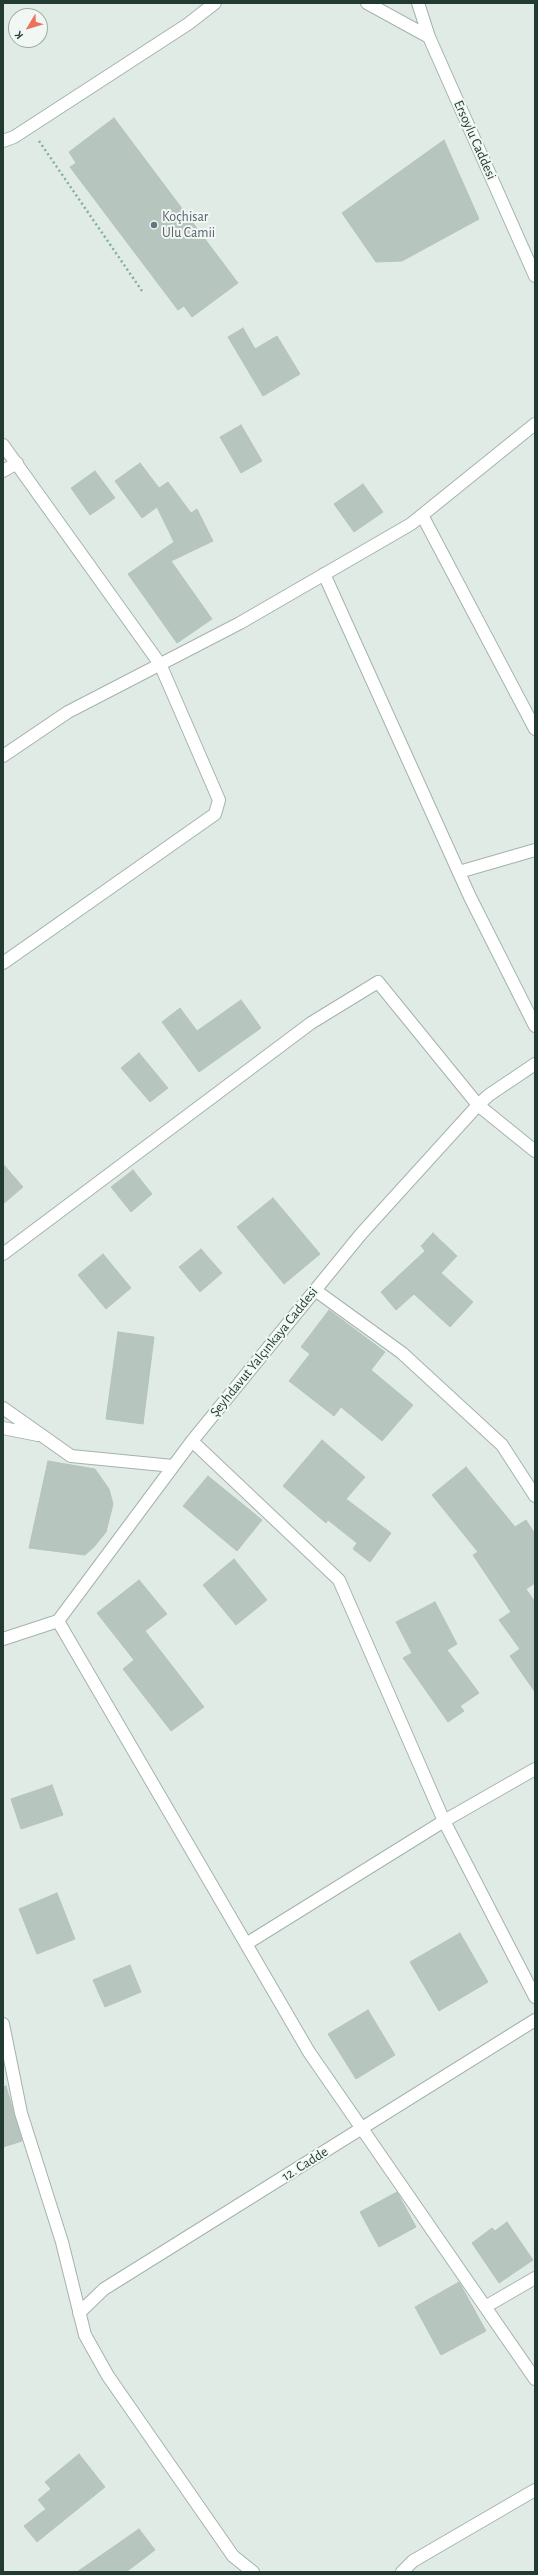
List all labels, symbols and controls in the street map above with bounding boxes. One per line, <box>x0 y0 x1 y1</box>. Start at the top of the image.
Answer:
north arrow <box>8 8 48 48</box>
text: K <box>13 29 25 41</box>
street label: Ersoylu Caddesi <box>450 98 500 182</box>
place label: Koçhisar Ulu Camii <box>162 209 215 242</box>
marker: Koçhisar Ulu Camii <box>149 220 159 230</box>
street label: Şeyhdavut Yalçınkaya Caddesi <box>206 1284 322 1420</box>
street label: 12. Cadde <box>279 2143 331 2185</box>

